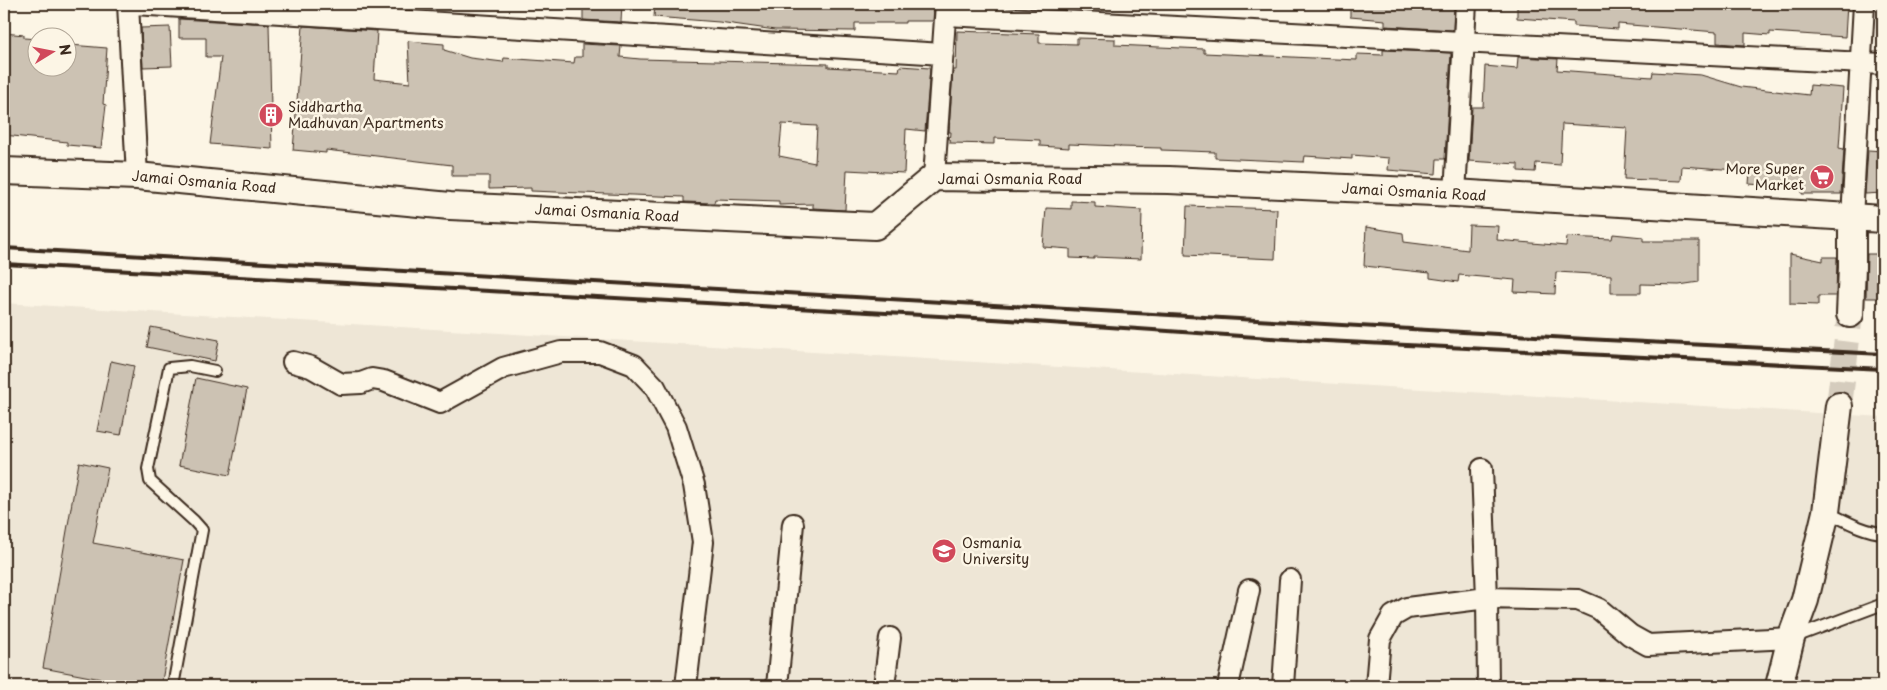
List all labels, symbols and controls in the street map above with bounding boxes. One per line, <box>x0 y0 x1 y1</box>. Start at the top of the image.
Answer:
north arrow <box>28 28 78 78</box>
text: N <box>54 42 77 57</box>
place label: Siddhartha Madhuvan Apartments <box>288 96 444 133</box>
building icon: Siddhartha Madhuvan Apartments <box>258 102 284 128</box>
place label: More Super Market <box>1725 158 1805 195</box>
supermarket icon: More Super Market <box>1809 164 1835 190</box>
street label: Jamai Osmania Road <box>131 165 277 198</box>
street label: Jamai Osmania Road <box>938 168 1082 189</box>
street label: Jamai Osmania Road <box>1341 177 1487 206</box>
street label: Jamai Osmania Road <box>534 198 680 227</box>
place label: Osmania University <box>962 532 1029 569</box>
school or university icon: Osmania University <box>931 538 957 564</box>

